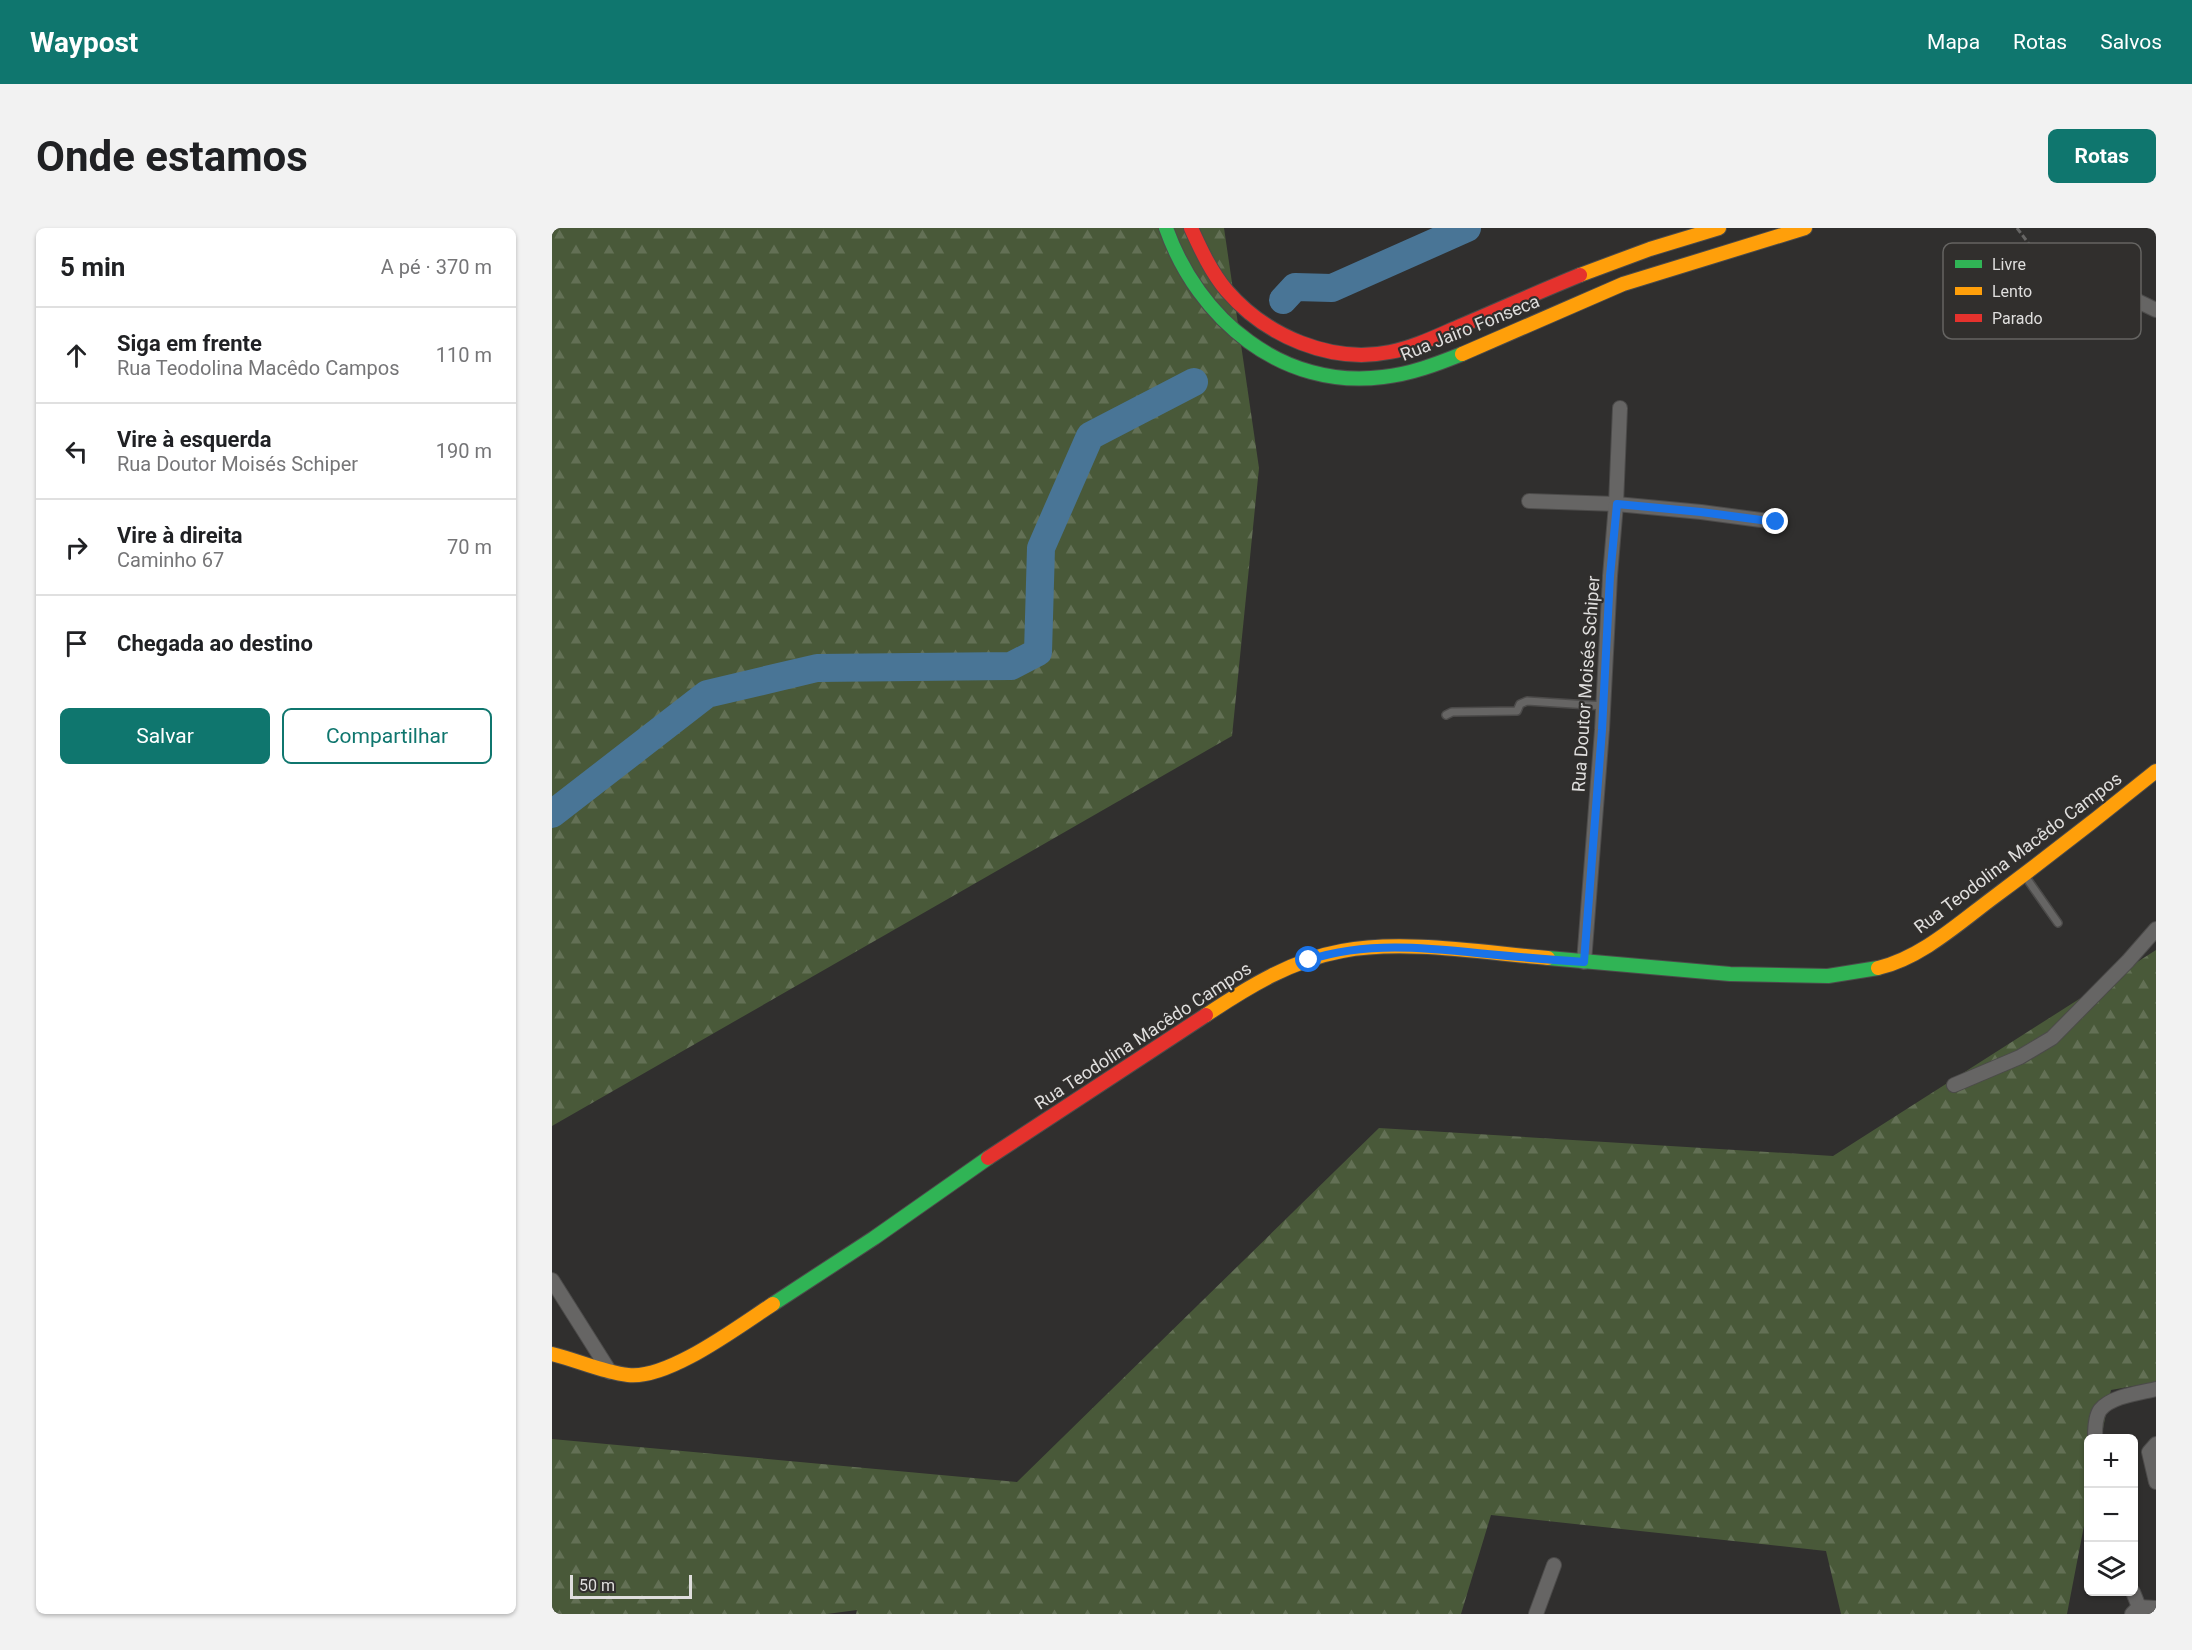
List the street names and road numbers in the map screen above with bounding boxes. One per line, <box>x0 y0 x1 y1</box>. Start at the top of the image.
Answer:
street label: Rua Jairo Fonseca <box>1397 290 1542 365</box>
street label: Rua Doutor Moisés Schiper <box>1567 575 1604 793</box>
street label: Rua Teodolina Macêdo Campos <box>1910 768 2126 938</box>
street label: Rua Teodolina Macêdo Campos <box>1030 958 1255 1114</box>

